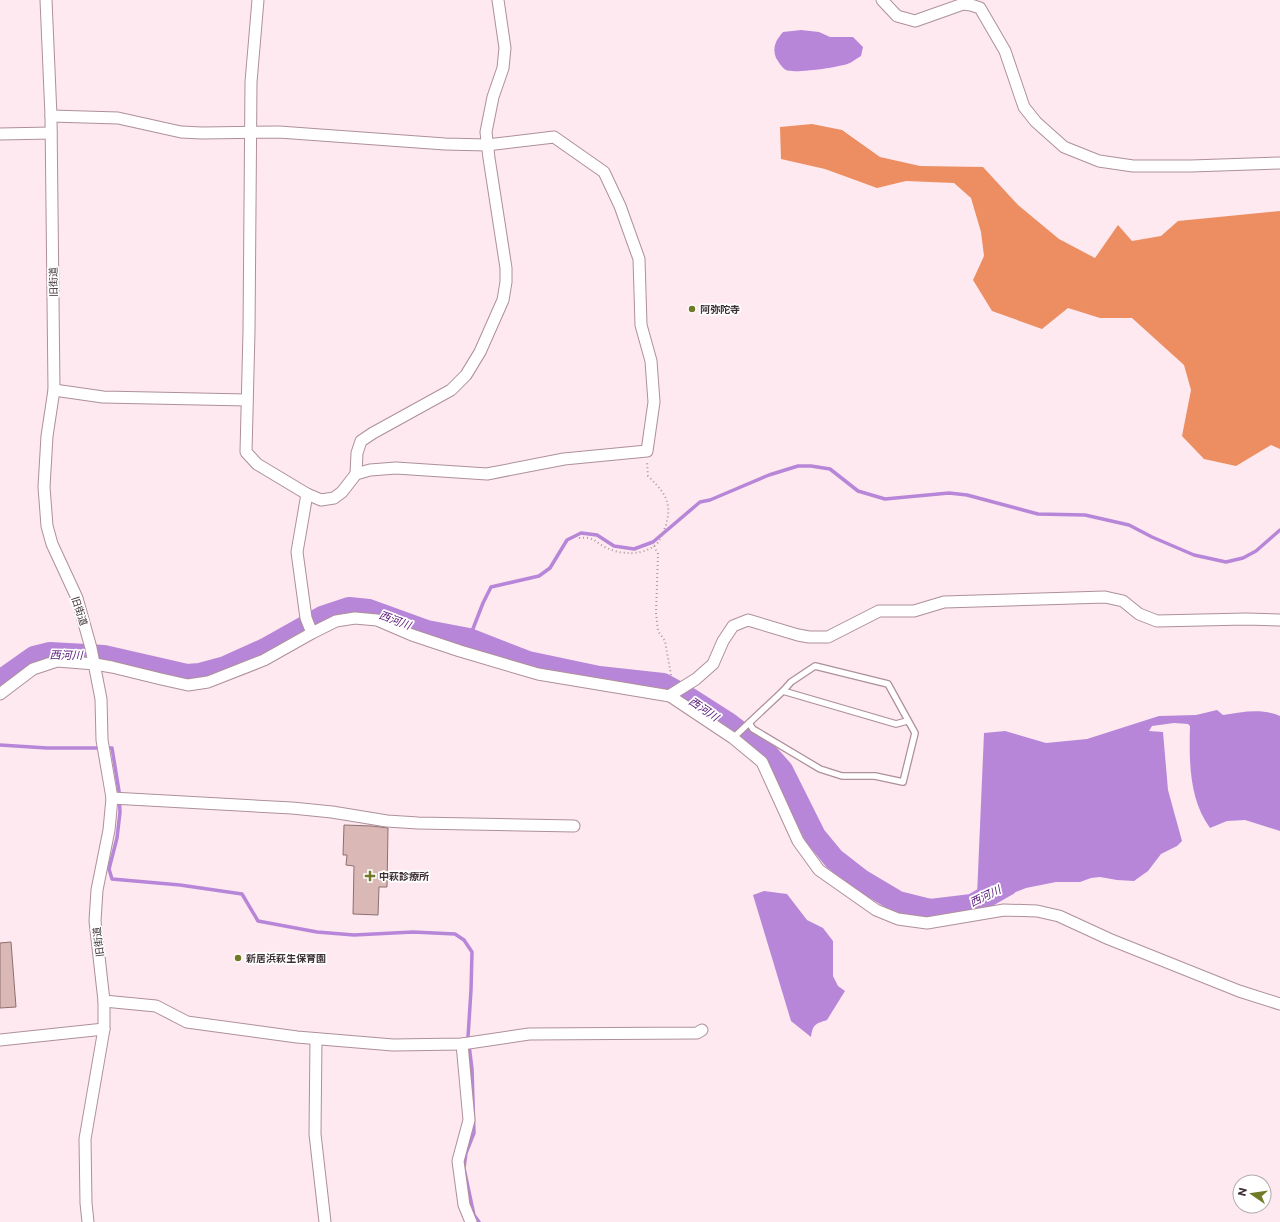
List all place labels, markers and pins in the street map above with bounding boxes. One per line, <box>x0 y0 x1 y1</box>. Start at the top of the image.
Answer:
place label: 阿弥陀寺 <box>700 303 740 315</box>
marker: 阿弥陀寺 <box>687 304 697 314</box>
marker: 中萩診療所 <box>364 870 376 882</box>
place label: 中萩診療所 <box>379 870 429 882</box>
place label: 新居浜萩生保育園 <box>246 952 326 964</box>
marker: 新居浜萩生保育園 <box>233 953 243 963</box>

